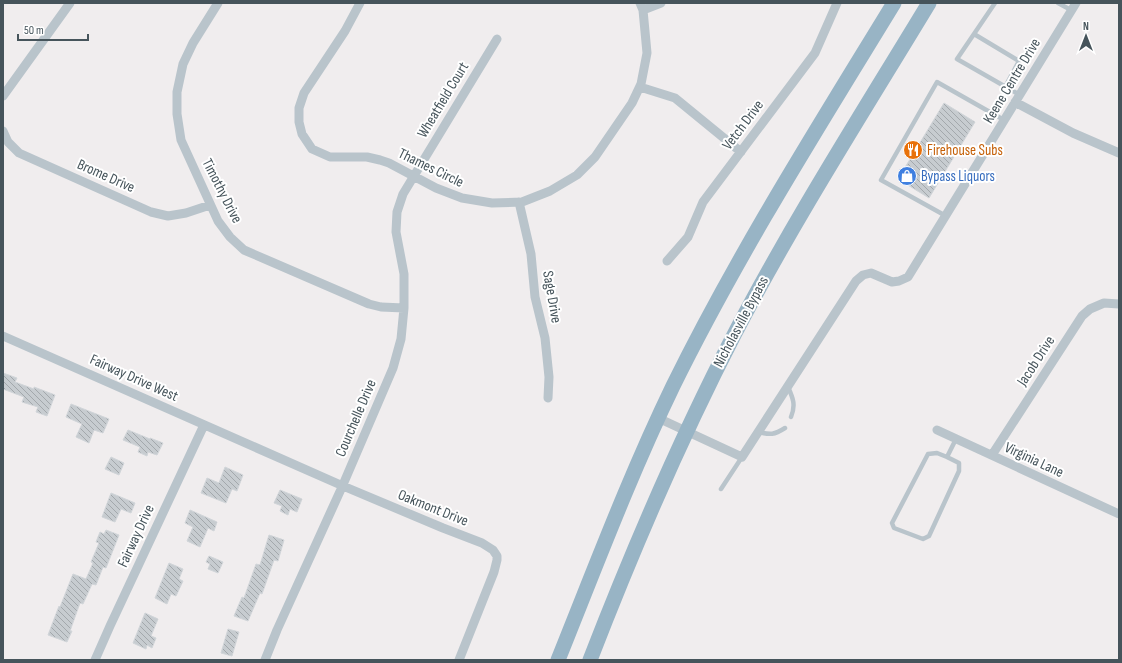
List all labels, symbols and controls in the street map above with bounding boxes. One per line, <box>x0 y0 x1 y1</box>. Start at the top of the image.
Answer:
scale bar <box>18 16 88 42</box>
north arrow <box>1066 16 1106 56</box>
text: N <box>1083 20 1089 33</box>
text: 50 m <box>24 23 44 38</box>
street label: Keene Centre Drive <box>979 35 1045 127</box>
street label: Wheatfield Court <box>413 58 473 141</box>
street label: Vetch Drive <box>718 96 768 154</box>
restaurant icon: Firehouse Subs <box>902 139 924 161</box>
place label: Firehouse Subs <box>927 141 1003 160</box>
street label: Thames Circle <box>395 144 467 192</box>
street label: Brome Drive <box>74 155 138 197</box>
street label: Timothy Drive <box>198 155 246 227</box>
shop icon: Bypass Liquors <box>896 165 918 187</box>
place label: Bypass Liquors <box>921 167 995 186</box>
street label: Sage Drive <box>538 269 566 325</box>
street label: Nicholasville Bypass <box>709 273 773 371</box>
street label: Jacob Drive <box>1012 332 1059 390</box>
street label: Fairway Drive West <box>87 350 181 406</box>
street label: Courchelle Drive <box>331 376 381 460</box>
street label: Virginia Lane <box>1001 438 1067 482</box>
street label: Oakmont Drive <box>395 485 471 531</box>
street label: Fairway Drive <box>113 502 159 570</box>

